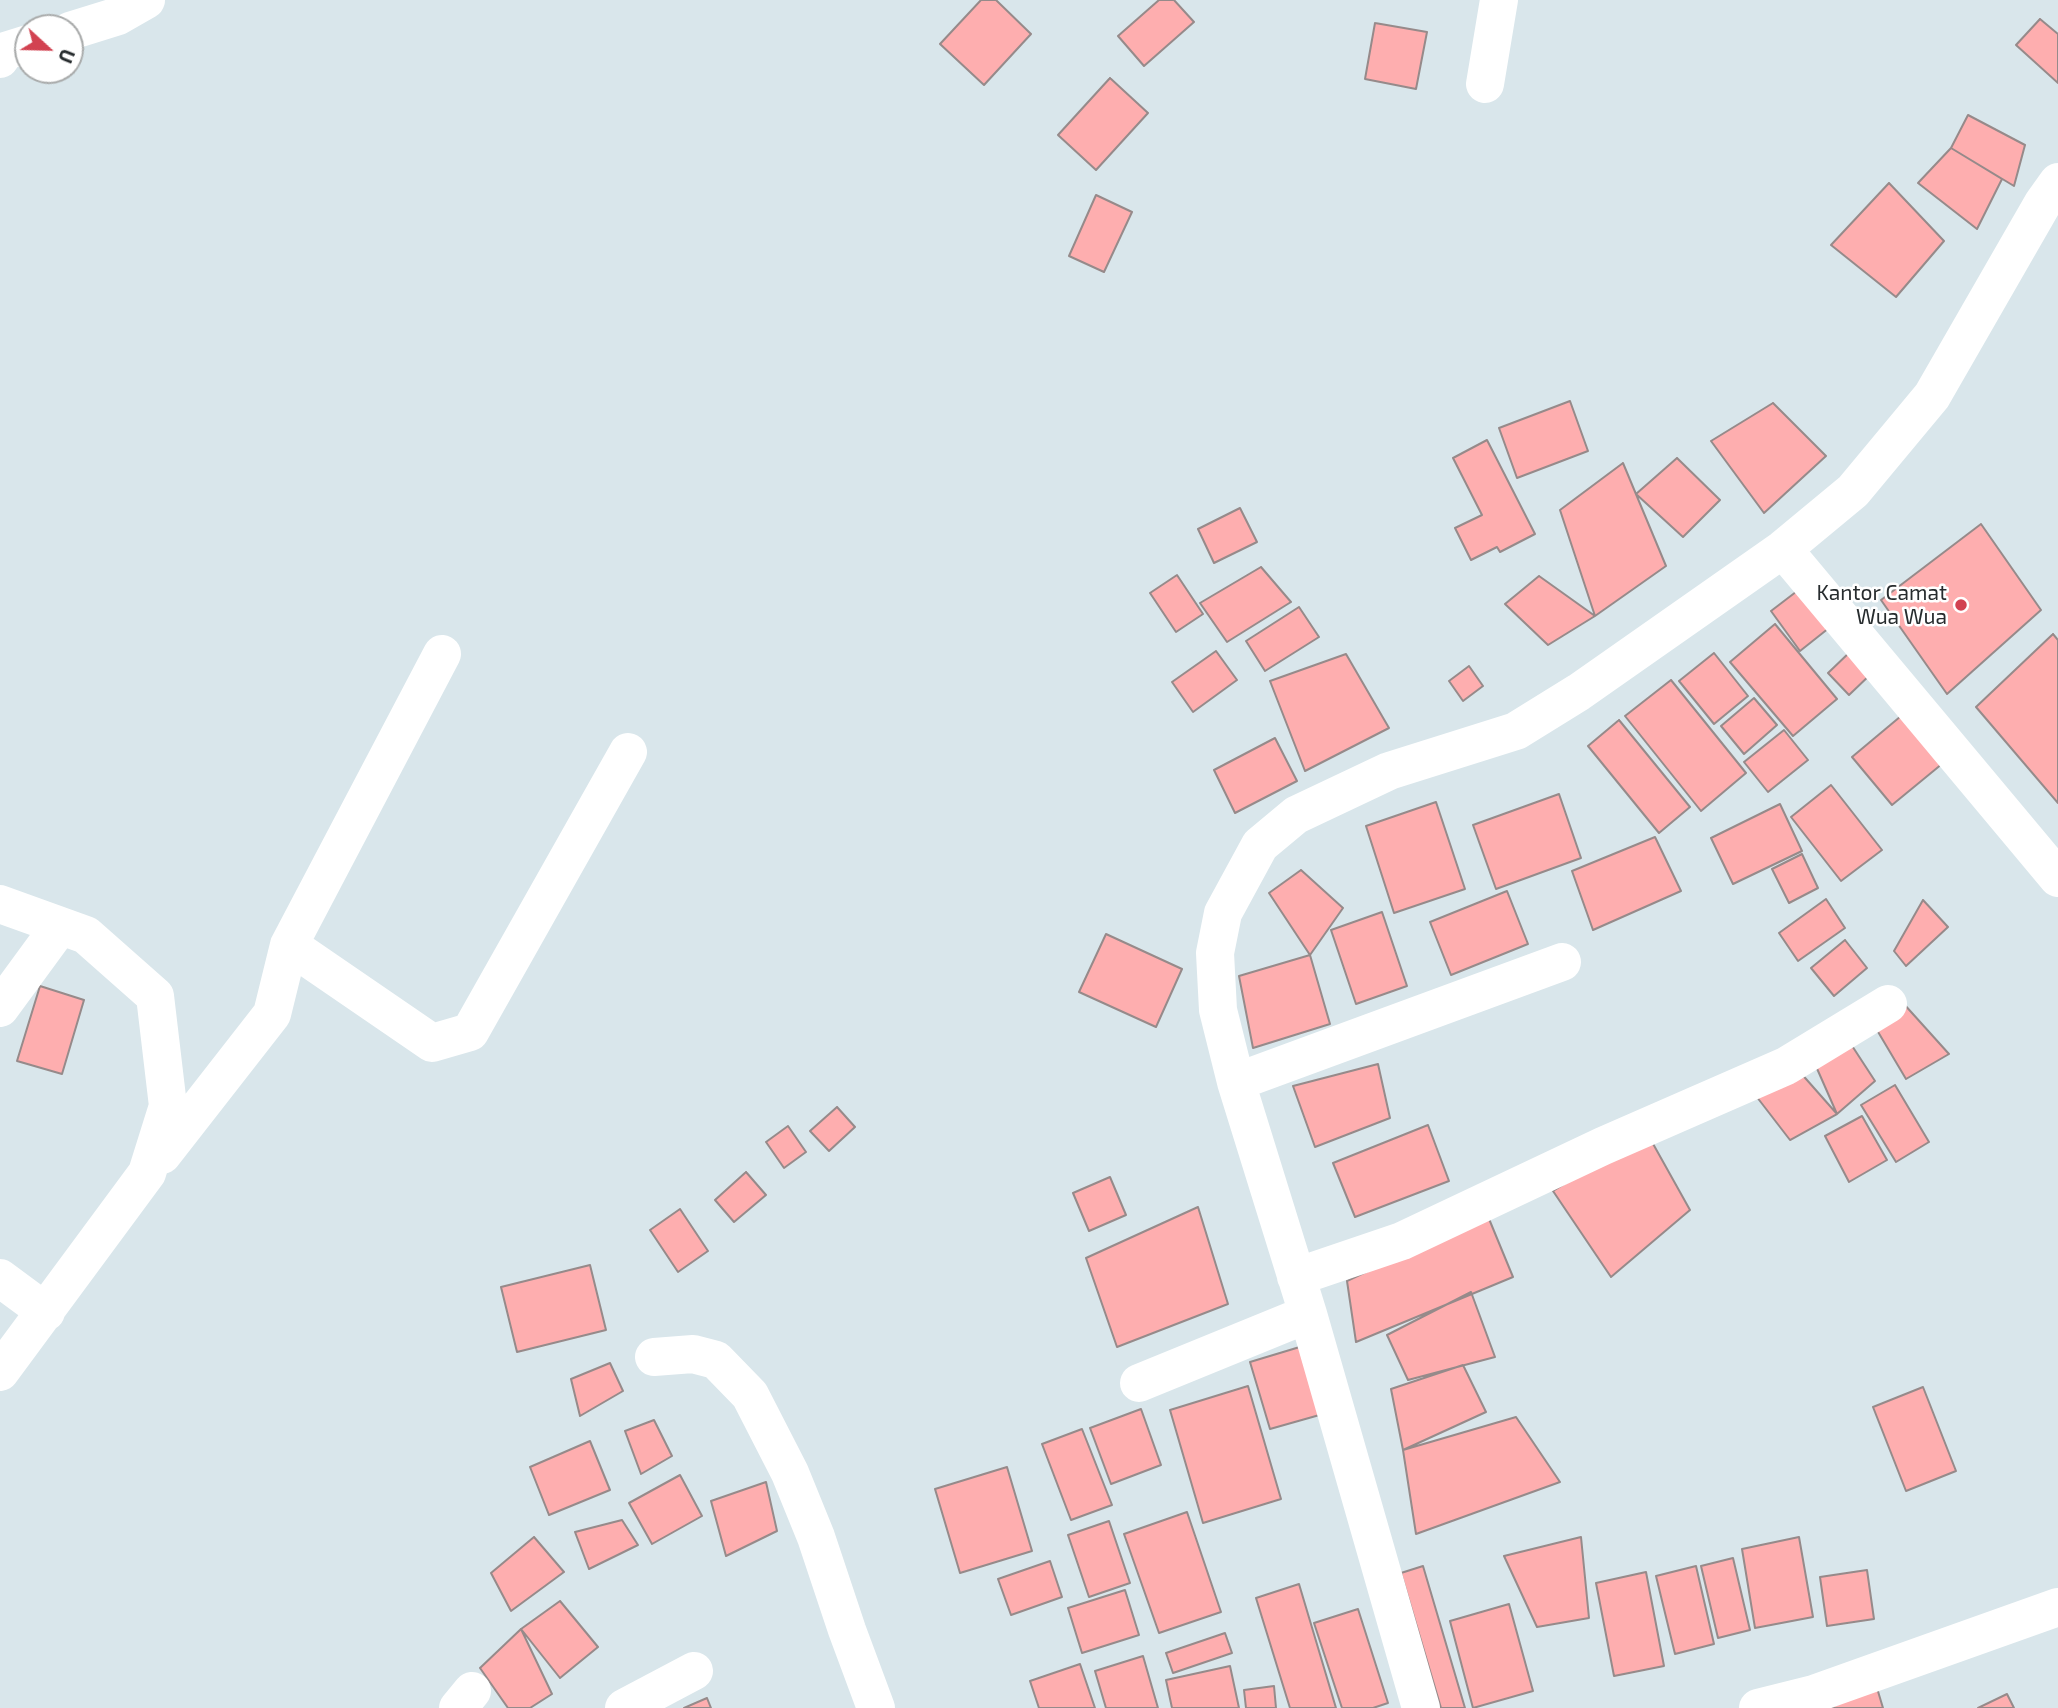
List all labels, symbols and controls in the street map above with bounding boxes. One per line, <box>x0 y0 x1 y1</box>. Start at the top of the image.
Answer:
north arrow <box>14 14 84 84</box>
text: U <box>54 46 80 67</box>
place label: Kantor Camat Wua Wua <box>1816 580 1947 630</box>
marker: Kantor Camat Wua Wua <box>1953 597 1969 613</box>

